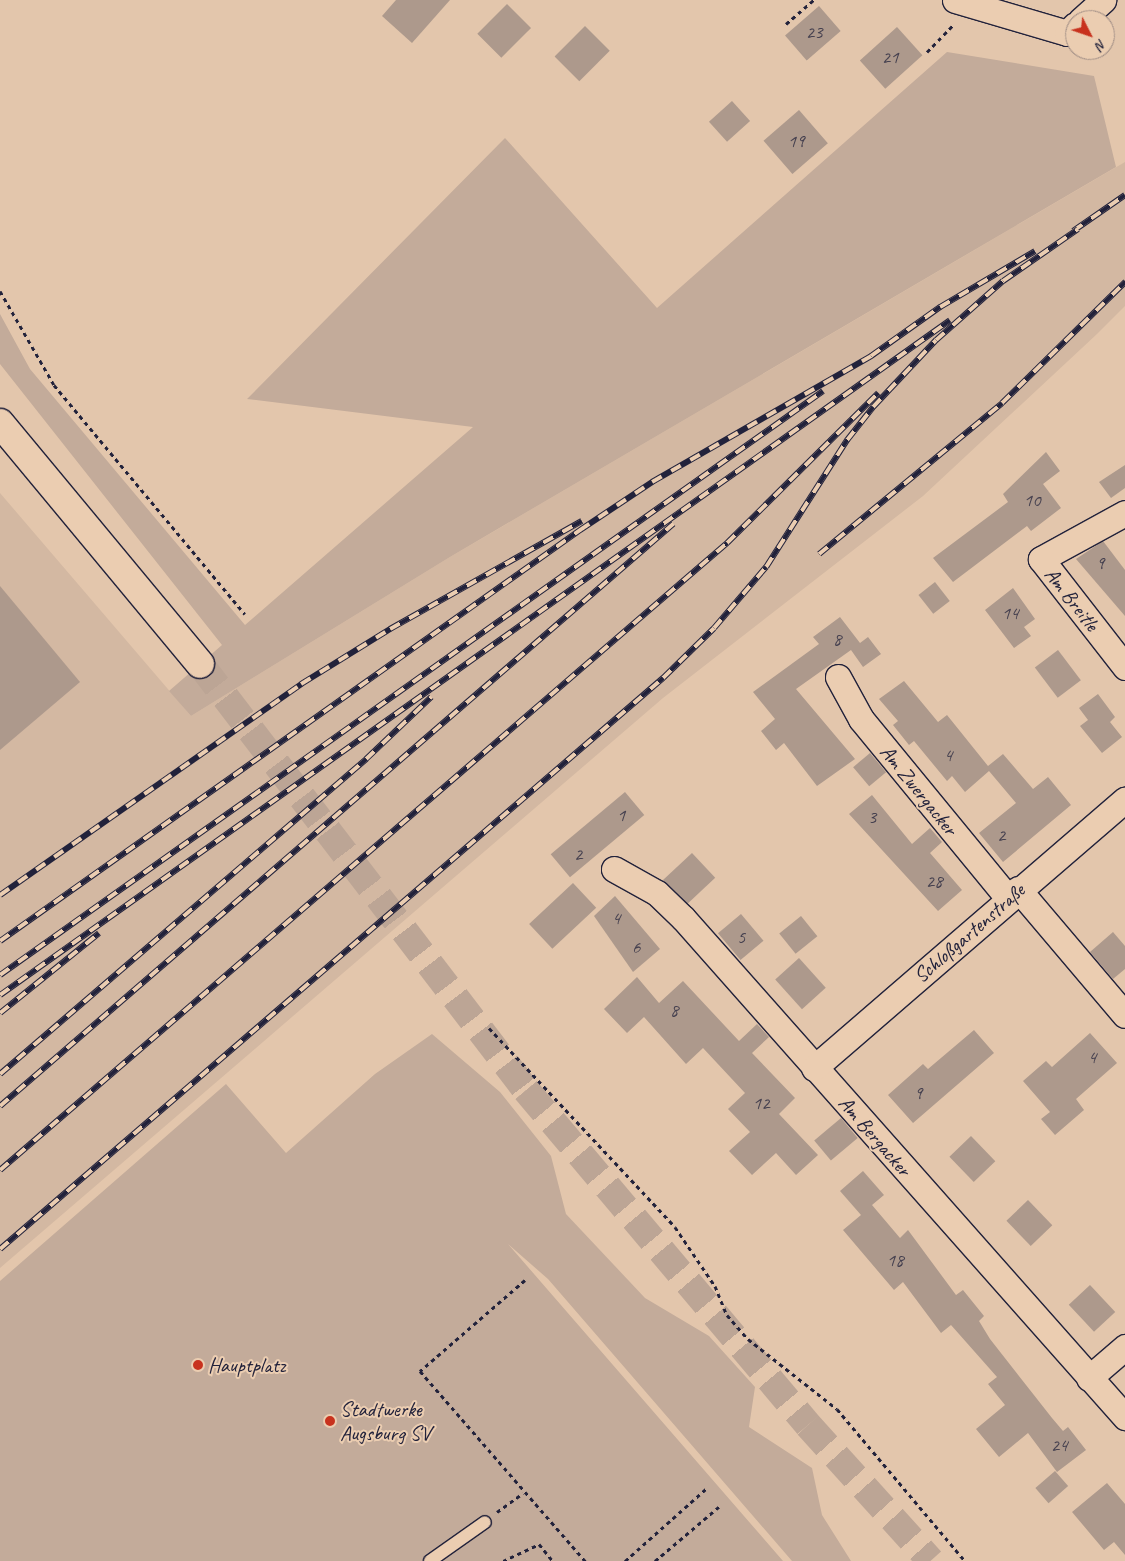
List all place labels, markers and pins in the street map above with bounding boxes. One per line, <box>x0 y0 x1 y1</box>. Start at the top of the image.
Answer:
place label: Hauptplatz <box>208 1352 285 1378</box>
marker: Hauptplatz <box>192 1359 204 1371</box>
place label: Stadtwerke Augsburg SV <box>340 1396 431 1446</box>
marker: Stadtwerke Augsburg SV <box>324 1415 336 1427</box>

